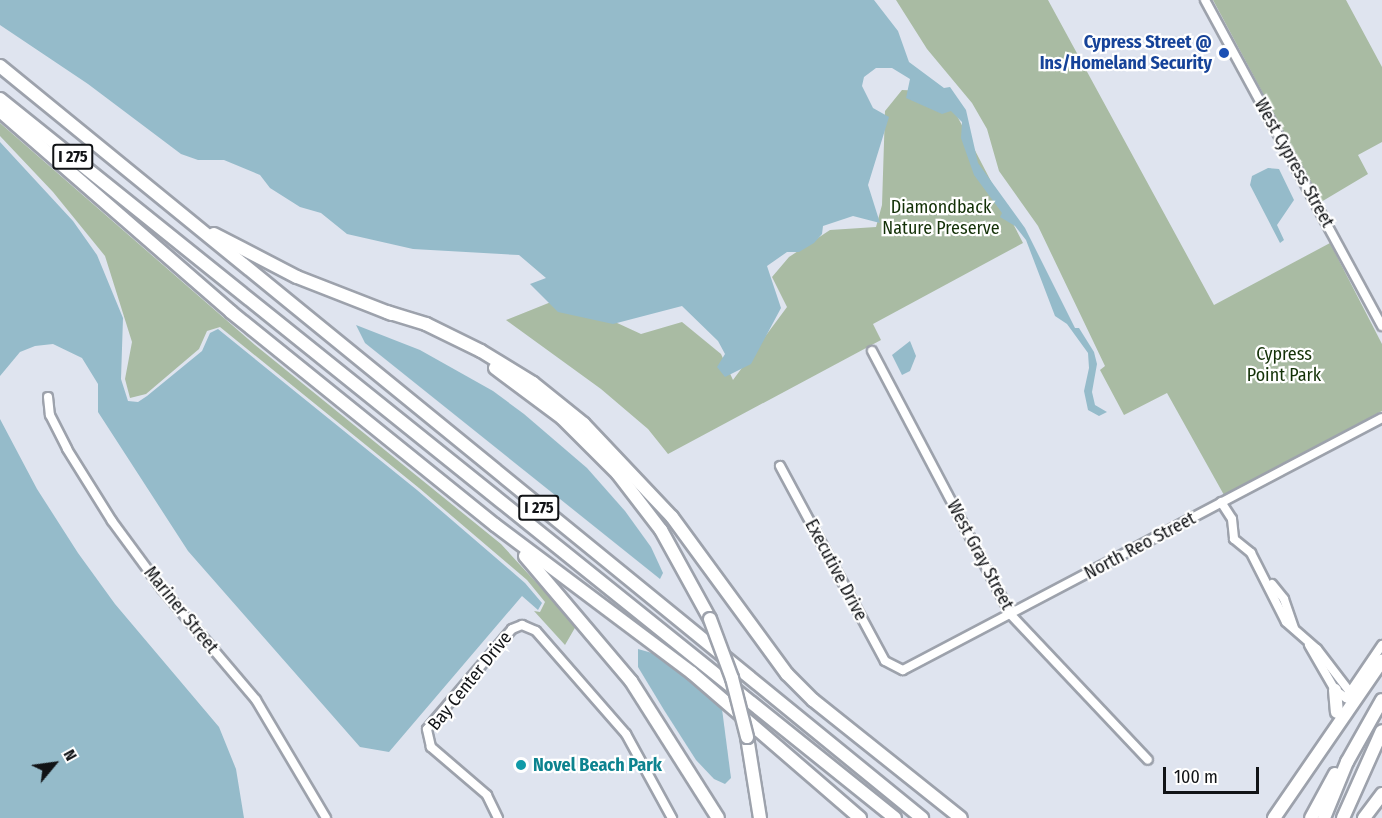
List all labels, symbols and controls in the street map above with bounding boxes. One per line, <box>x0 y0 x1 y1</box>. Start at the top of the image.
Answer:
place label: Cypress Street @ Ins/Homeland Security <box>1040 32 1212 74</box>
marker: Cypress Street @ Ins/Homeland Security <box>1217 46 1231 60</box>
street label: West Cypress Street <box>1250 95 1338 231</box>
road number: I 275 <box>52 144 94 170</box>
park label: Diamondback Nature Preserve <box>882 197 1000 240</box>
park label: Cypress Point Park <box>1247 344 1321 386</box>
road number: I 275 <box>518 495 560 521</box>
street label: West Gray Street <box>942 496 1018 614</box>
street label: North Reo Street <box>1081 508 1199 584</box>
street label: Executive Drive <box>800 516 872 624</box>
street label: Mariner Street <box>139 562 223 658</box>
street label: Bay Center Drive <box>424 627 516 735</box>
north arrow <box>24 734 84 794</box>
text: N <box>60 746 81 764</box>
place label: Novel Beach Park <box>533 754 662 776</box>
scale bar <box>1166 755 1262 793</box>
marker: Novel Beach Park <box>514 758 528 772</box>
text: 100 m <box>1174 766 1218 788</box>

